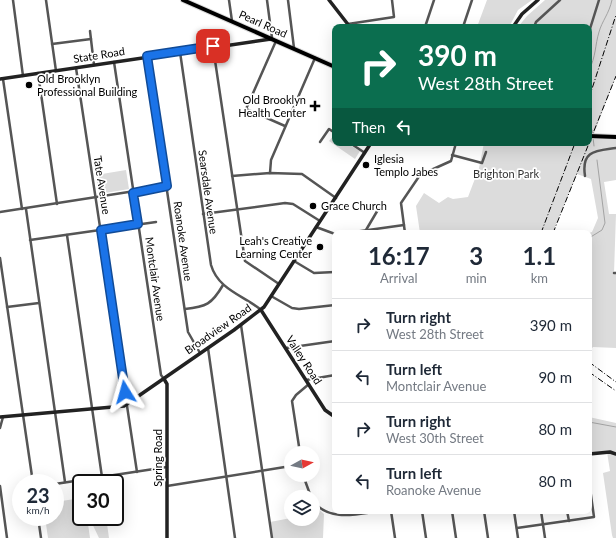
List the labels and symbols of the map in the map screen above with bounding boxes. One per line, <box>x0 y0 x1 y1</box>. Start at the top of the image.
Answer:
street label: Pearl Road <box>237 7 289 40</box>
pin <box>196 29 230 63</box>
street label: State Road <box>72 44 126 65</box>
place label: Old Brooklyn Professional Building <box>37 72 138 98</box>
marker: Old Brooklyn Professional Building <box>24 80 34 90</box>
place label: Old Brooklyn Health Center <box>238 93 306 119</box>
marker: Old Brooklyn Health Center <box>309 100 321 112</box>
street label: Searsdale Avenue <box>196 149 221 235</box>
place label: Iglesia Templo Jabes <box>374 152 438 178</box>
street label: Tate Avenue <box>91 155 114 215</box>
marker: Iglesia Templo Jabes <box>361 160 371 170</box>
park label: Brighton Park <box>473 167 539 180</box>
place label: Grace Church <box>321 199 387 212</box>
street label: Roanoke Avenue <box>171 200 196 282</box>
marker: Grace Church <box>308 201 318 211</box>
place label: Leah's Creative Learning Center <box>235 234 312 260</box>
street label: Montclair Avenue <box>143 236 168 322</box>
marker: Leah's Creative Learning Center <box>315 242 325 252</box>
street label: Broadview Road <box>182 301 254 356</box>
street label: Valley Road <box>284 333 325 387</box>
position arrow <box>104 371 146 413</box>
street label: Spring Road <box>151 429 164 487</box>
north arrow <box>284 446 320 482</box>
speed limit sign: 30 <box>72 474 124 526</box>

